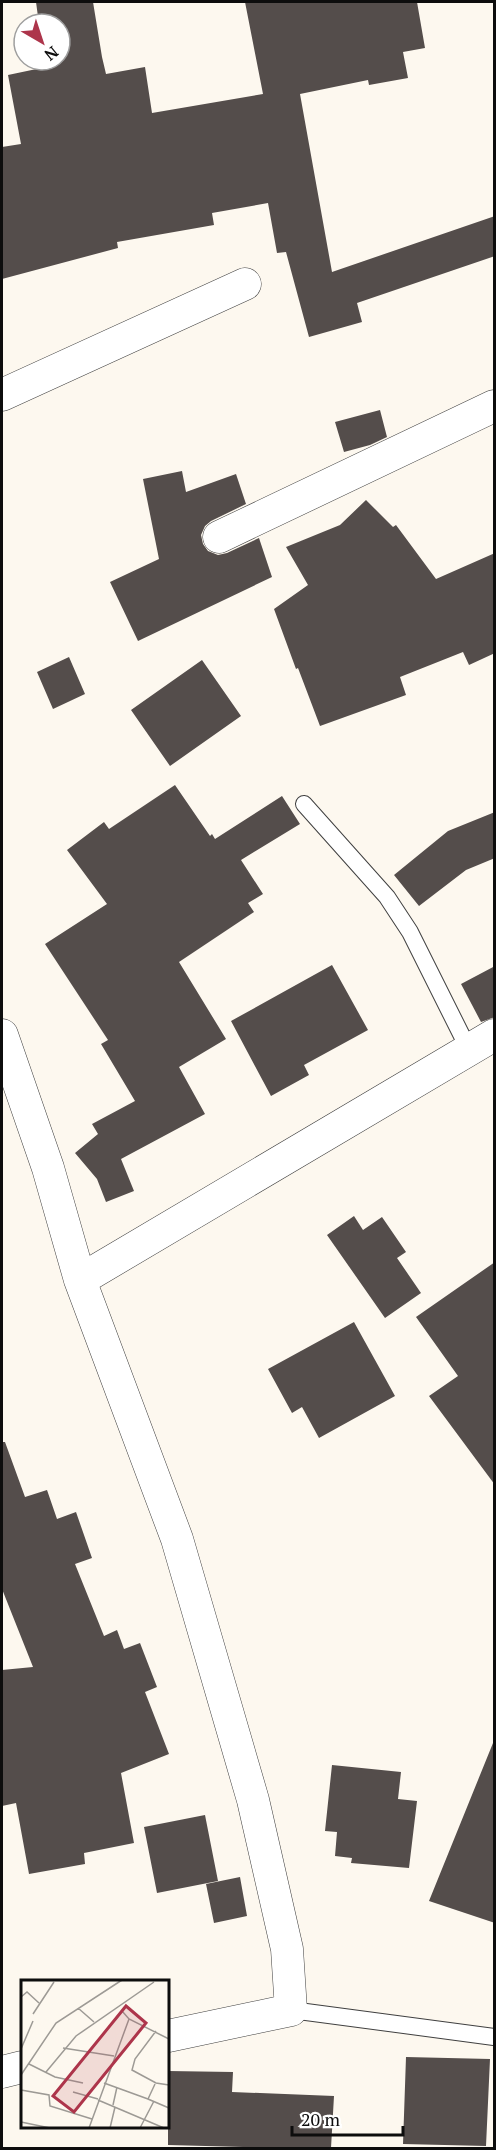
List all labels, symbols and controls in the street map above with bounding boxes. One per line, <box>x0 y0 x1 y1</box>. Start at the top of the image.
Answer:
north arrow <box>12 12 72 72</box>
text: N <box>40 41 63 66</box>
inset map <box>21 1980 170 2129</box>
scale bar <box>292 2099 403 2137</box>
text: 20 m <box>301 2107 341 2131</box>

